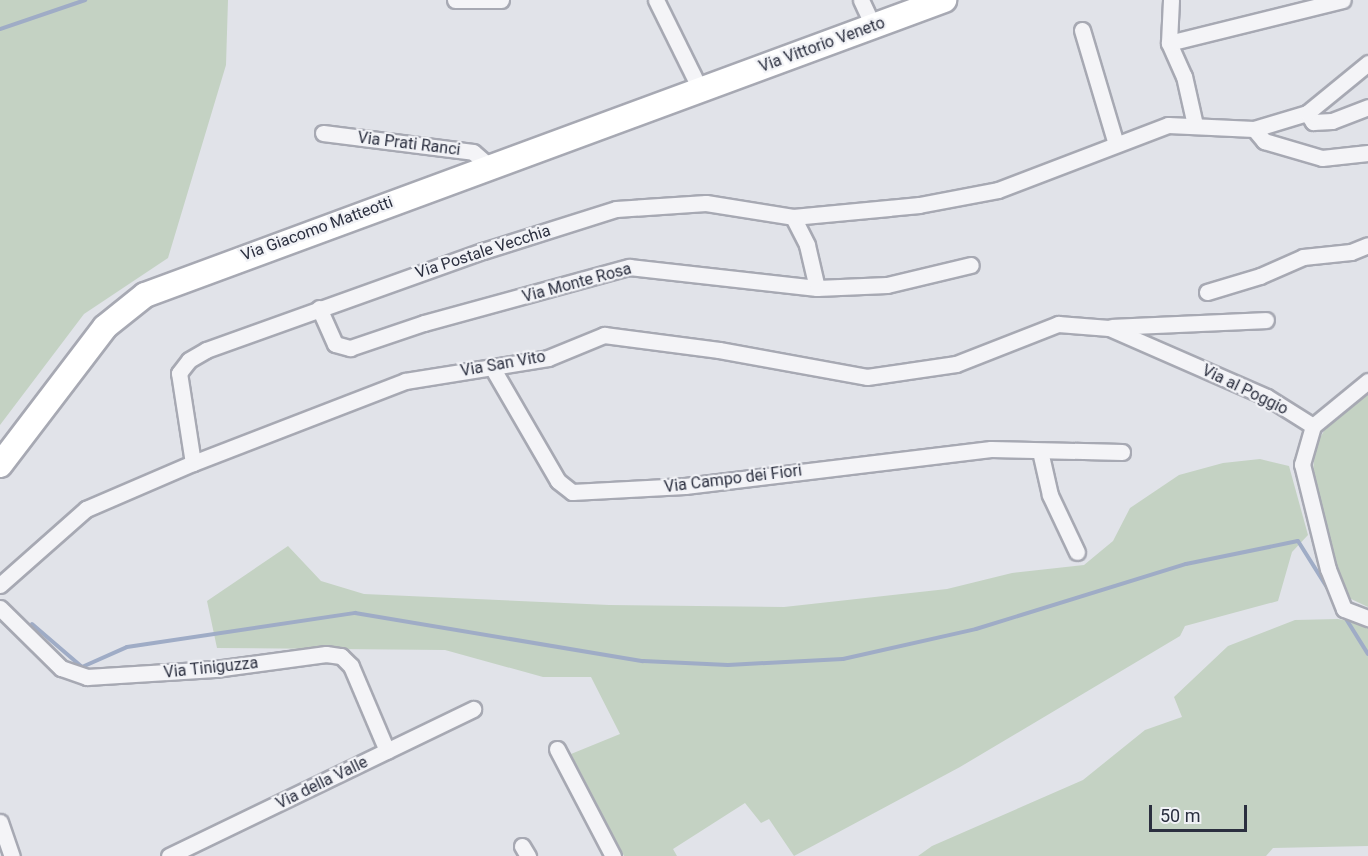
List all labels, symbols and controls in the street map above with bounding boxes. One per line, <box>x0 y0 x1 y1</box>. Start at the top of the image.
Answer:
street label: Via Vittorio Veneto <box>756 13 888 77</box>
street label: Via Prati Ranci <box>357 128 461 160</box>
street label: Via Giacomo Matteotti <box>239 193 395 265</box>
street label: Via Postale Vecchia <box>413 221 553 283</box>
street label: Via Monte Rosa <box>520 259 634 307</box>
street label: Via San Vito <box>459 347 547 381</box>
street label: Via al Poggio <box>1199 361 1291 419</box>
street label: Via Campo dei Fiori <box>663 461 803 497</box>
street label: Via Tiniguzza <box>163 653 259 683</box>
street label: Via della Valle <box>273 753 371 813</box>
scale bar <box>1152 793 1250 831</box>
text: 50 m <box>1160 805 1200 826</box>

